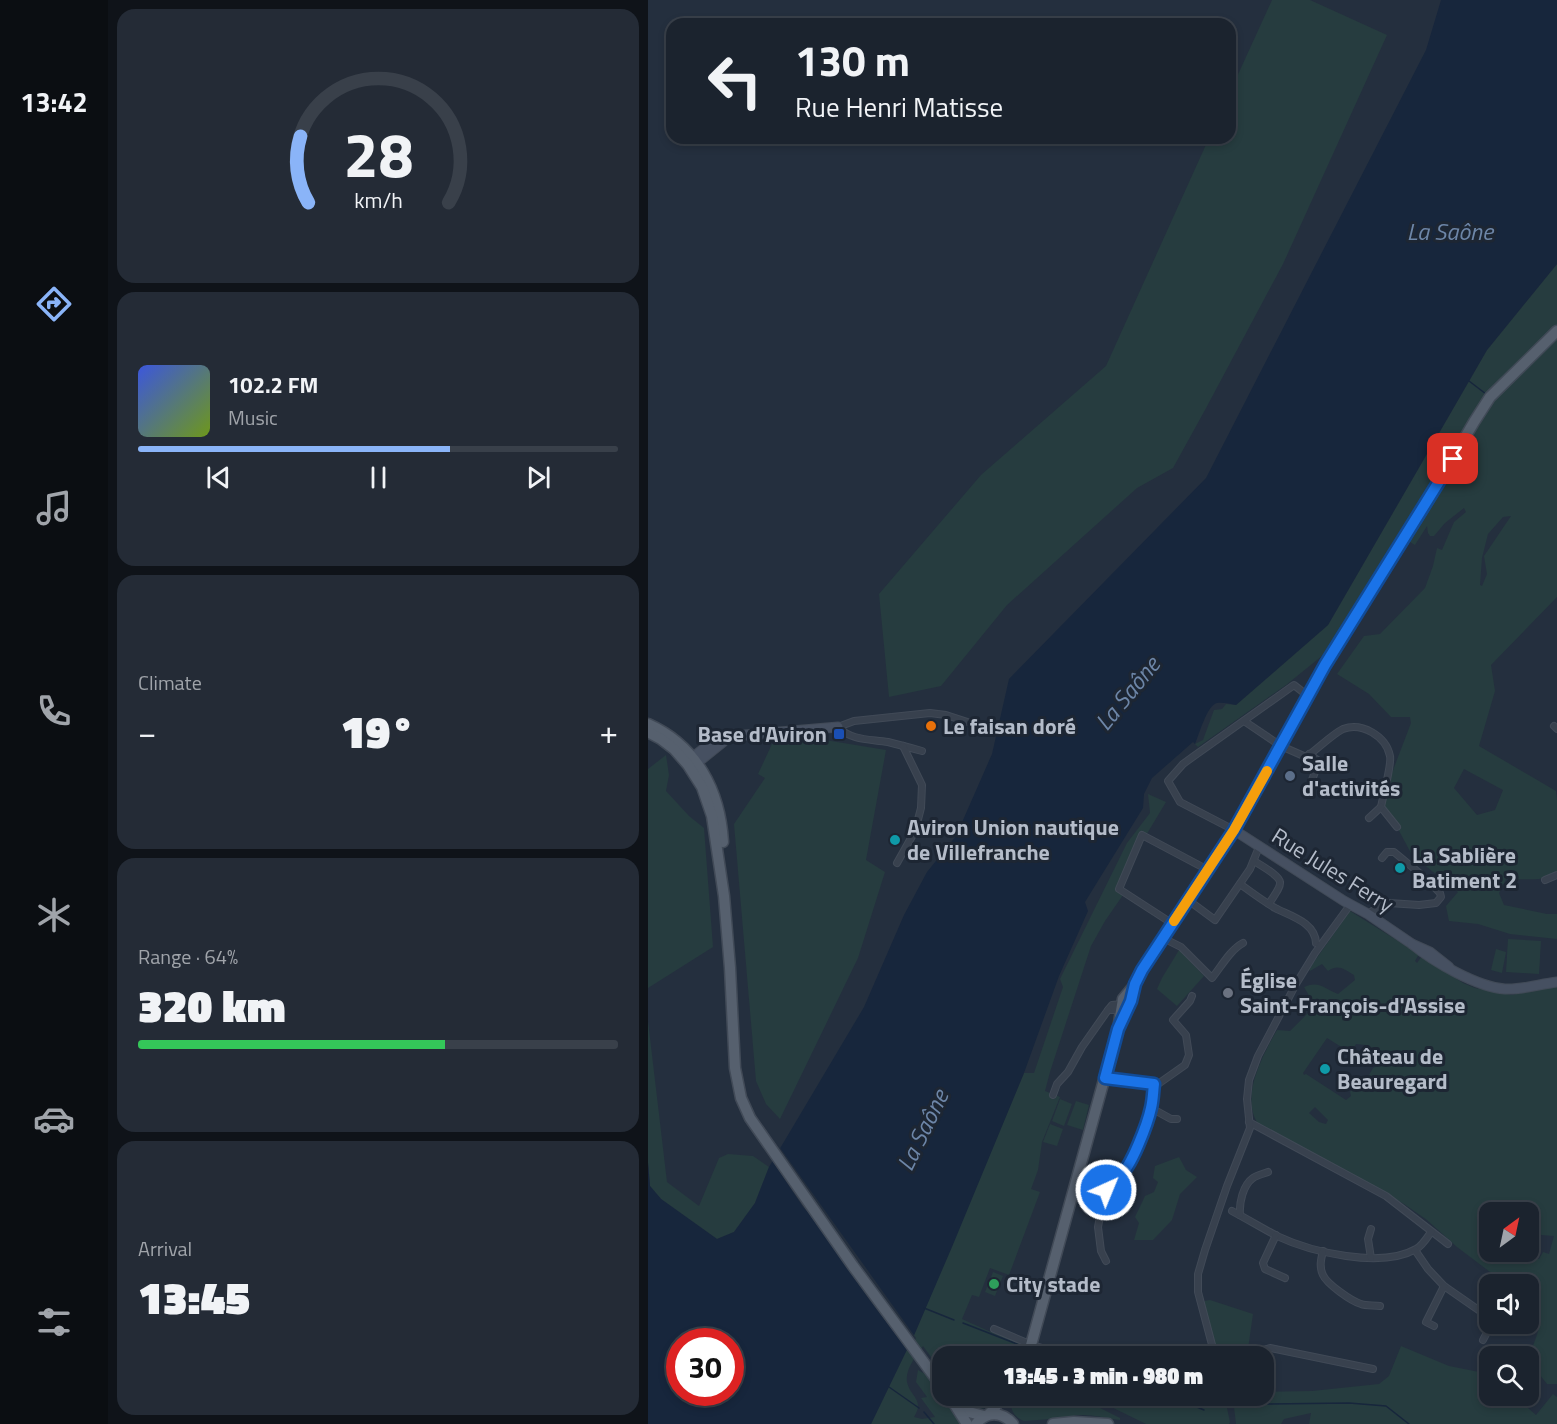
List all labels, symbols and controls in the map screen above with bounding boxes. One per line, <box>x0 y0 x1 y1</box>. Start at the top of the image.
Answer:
text: 130 m <box>795 28 910 92</box>
icon: left <box>696 42 774 120</box>
text: 13:42 <box>20 81 88 122</box>
text: Rue Henri Matisse <box>795 86 1003 127</box>
text: 28 <box>343 106 413 201</box>
text: km/h <box>354 184 402 216</box>
water label: La Saône <box>1407 213 1495 249</box>
icon: directions <box>33 283 75 325</box>
text: 102.2 FM <box>228 368 318 402</box>
text: Music <box>228 402 278 433</box>
pin <box>1427 433 1478 484</box>
icon: arrive <box>1436 442 1469 475</box>
icon: previous <box>202 461 235 494</box>
icon: pause <box>362 461 395 494</box>
icon: next <box>522 461 555 494</box>
icon: music <box>33 487 75 529</box>
water label: La Saône <box>1086 647 1169 738</box>
text: Climate <box>138 667 202 698</box>
icon: phone <box>33 690 75 732</box>
text: 19° <box>341 697 415 765</box>
text: − <box>138 707 156 757</box>
text: + <box>600 707 618 757</box>
place label: Le faisan doré <box>943 709 1076 743</box>
place label: Base d'Aviron <box>698 717 827 751</box>
marker: Le faisan doré <box>924 719 938 733</box>
marker: Base d'Aviron <box>832 727 846 741</box>
place label: Salle d'activités <box>1302 746 1400 805</box>
marker: Salle d'activités <box>1283 769 1297 783</box>
place label: Aviron Union nautique de Villefranche <box>907 810 1119 869</box>
street label: Rue Jules Ferry <box>1265 819 1401 921</box>
marker: Aviron Union nautique de Villefranche <box>888 833 902 847</box>
place label: La Sablière Batiment 2 <box>1412 838 1517 897</box>
marker: La Sablière Batiment 2 <box>1393 861 1407 875</box>
icon: climate <box>33 894 75 936</box>
text: Range · 64% <box>138 941 238 972</box>
place label: Église Saint-François-d'Assise <box>1240 963 1465 1022</box>
text: 320 km <box>138 971 286 1039</box>
marker: Église Saint-François-d'Assise <box>1221 986 1235 1000</box>
place label: Château de Beauregard <box>1337 1039 1448 1098</box>
marker: Château de Beauregard <box>1318 1062 1332 1076</box>
water label: La Saône <box>887 1082 958 1177</box>
icon: car <box>33 1098 75 1140</box>
position arrow <box>1074 1158 1138 1222</box>
north arrow <box>1479 1202 1539 1262</box>
map controls <box>1479 1202 1539 1406</box>
text: Arrival <box>138 1233 192 1264</box>
text: 13:45 <box>138 1263 250 1331</box>
place label: City stade <box>1006 1267 1100 1301</box>
button: sound <box>1479 1274 1539 1334</box>
marker: City stade <box>987 1277 1001 1291</box>
icon: filters <box>33 1301 75 1343</box>
speed limit sign: 30 <box>666 1328 744 1406</box>
button: search <box>1479 1346 1539 1406</box>
text: 13:45 · 3 min · 980 m <box>1003 1359 1203 1393</box>

